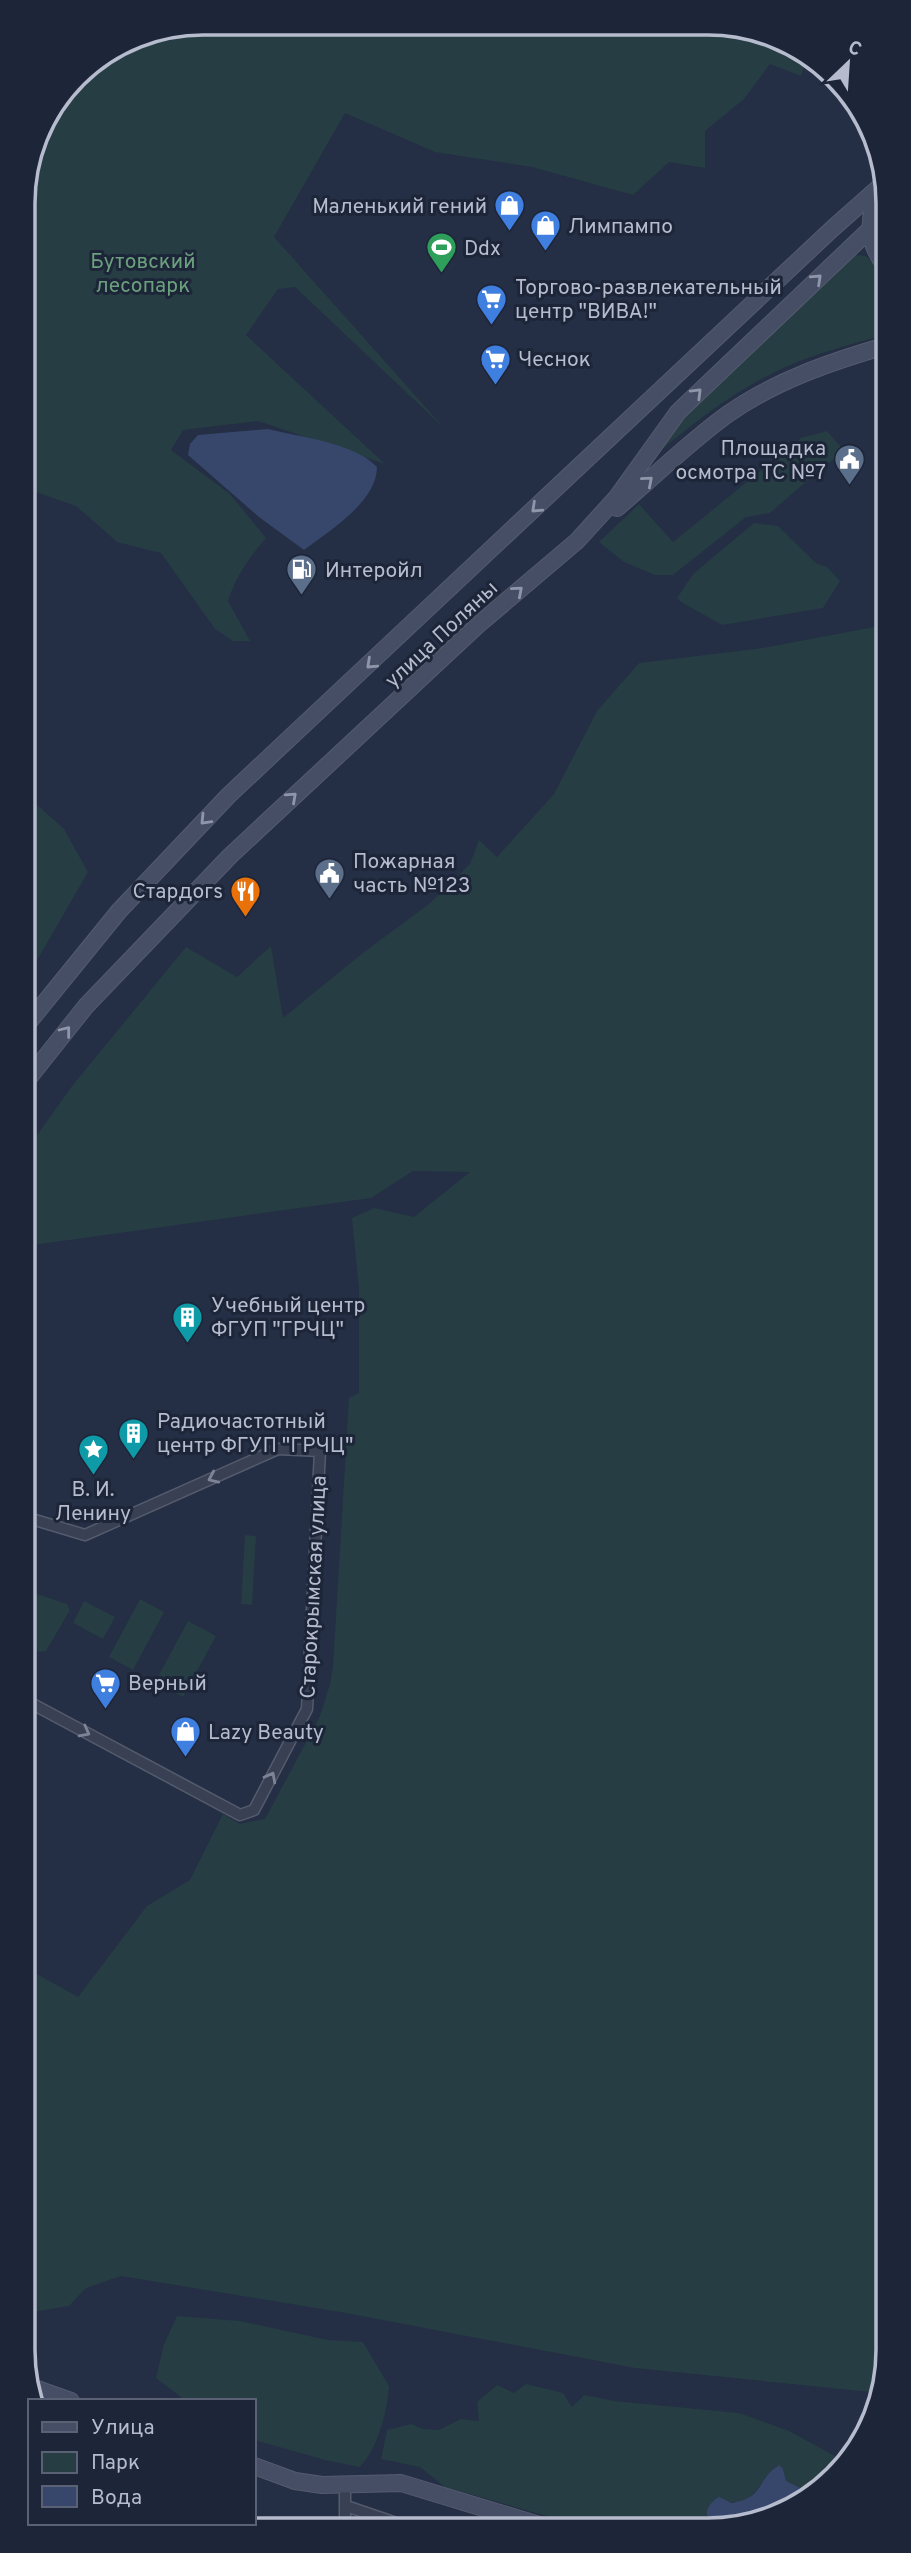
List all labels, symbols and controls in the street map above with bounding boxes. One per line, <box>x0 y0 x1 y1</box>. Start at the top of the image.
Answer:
north arrow <box>813 28 883 98</box>
text: С <box>844 36 865 63</box>
shop icon: Маленький гений <box>493 189 527 233</box>
place label: Маленький гений <box>312 194 487 221</box>
shop icon: Лимпампо <box>528 209 562 253</box>
place label: Лимпампо <box>568 214 673 241</box>
sports icon: Ddx <box>424 231 458 275</box>
place label: Ddx <box>464 236 501 263</box>
park label: Бутовский лесопарк <box>90 249 196 300</box>
one-way arrow <box>809 274 822 287</box>
place label: Торгово-развлекательный центр "ВИВА!" <box>515 275 782 326</box>
supermarket icon: Торгово-развлекательный центр "ВИВА!" <box>475 282 509 326</box>
supermarket icon: Чеснок <box>478 342 512 386</box>
place label: Чеснок <box>518 347 591 374</box>
one-way arrow <box>689 388 702 401</box>
place label: Площадка осмотра ТС №7 <box>675 436 826 487</box>
public building icon: Площадка осмотра ТС №7 <box>832 443 866 487</box>
one-way arrow <box>640 477 653 489</box>
one-way arrow <box>531 500 544 513</box>
fuel station icon: Интеройл <box>285 553 319 597</box>
place label: Интеройл <box>325 558 423 585</box>
street label: улица Поляны <box>380 576 504 694</box>
one-way arrow <box>510 587 523 599</box>
one-way arrow <box>366 656 379 668</box>
one-way arrow <box>284 792 297 805</box>
one-way arrow <box>201 812 214 825</box>
place label: Пожарная часть №123 <box>353 849 471 900</box>
public building icon: Пожарная часть №123 <box>313 856 347 900</box>
restaurant icon: Стардогs <box>229 874 263 918</box>
place label: Стардогs <box>132 879 223 906</box>
one-way arrow <box>58 1026 71 1038</box>
place label: Учебный центр ФГУП "ГРЧЦ" <box>211 1293 365 1344</box>
building icon: Учебный центр ФГУП "ГРЧЦ" <box>171 1300 205 1344</box>
place label: Радиочастотный центр ФГУП "ГРЧЦ" <box>157 1409 354 1460</box>
building icon: Радиочастотный центр ФГУП "ГРЧЦ" <box>117 1416 151 1460</box>
place icon: В. И. Ленину <box>76 1432 110 1476</box>
one-way arrow <box>208 1470 220 1484</box>
street label: Старокрымская улица <box>295 1475 334 1700</box>
place label: В. И. Ленину <box>55 1477 131 1528</box>
supermarket icon: Верный <box>88 1666 122 1710</box>
place label: Верный <box>128 1671 207 1698</box>
shop icon: Lazy Beauty <box>168 1715 202 1759</box>
place label: Lazy Beauty <box>208 1720 324 1747</box>
one-way arrow <box>78 1724 91 1737</box>
one-way arrow <box>263 1772 277 1784</box>
legend <box>28 2399 256 2525</box>
text: Улица <box>91 2415 155 2442</box>
text: Парк <box>91 2450 140 2477</box>
text: Вода <box>91 2485 142 2512</box>

